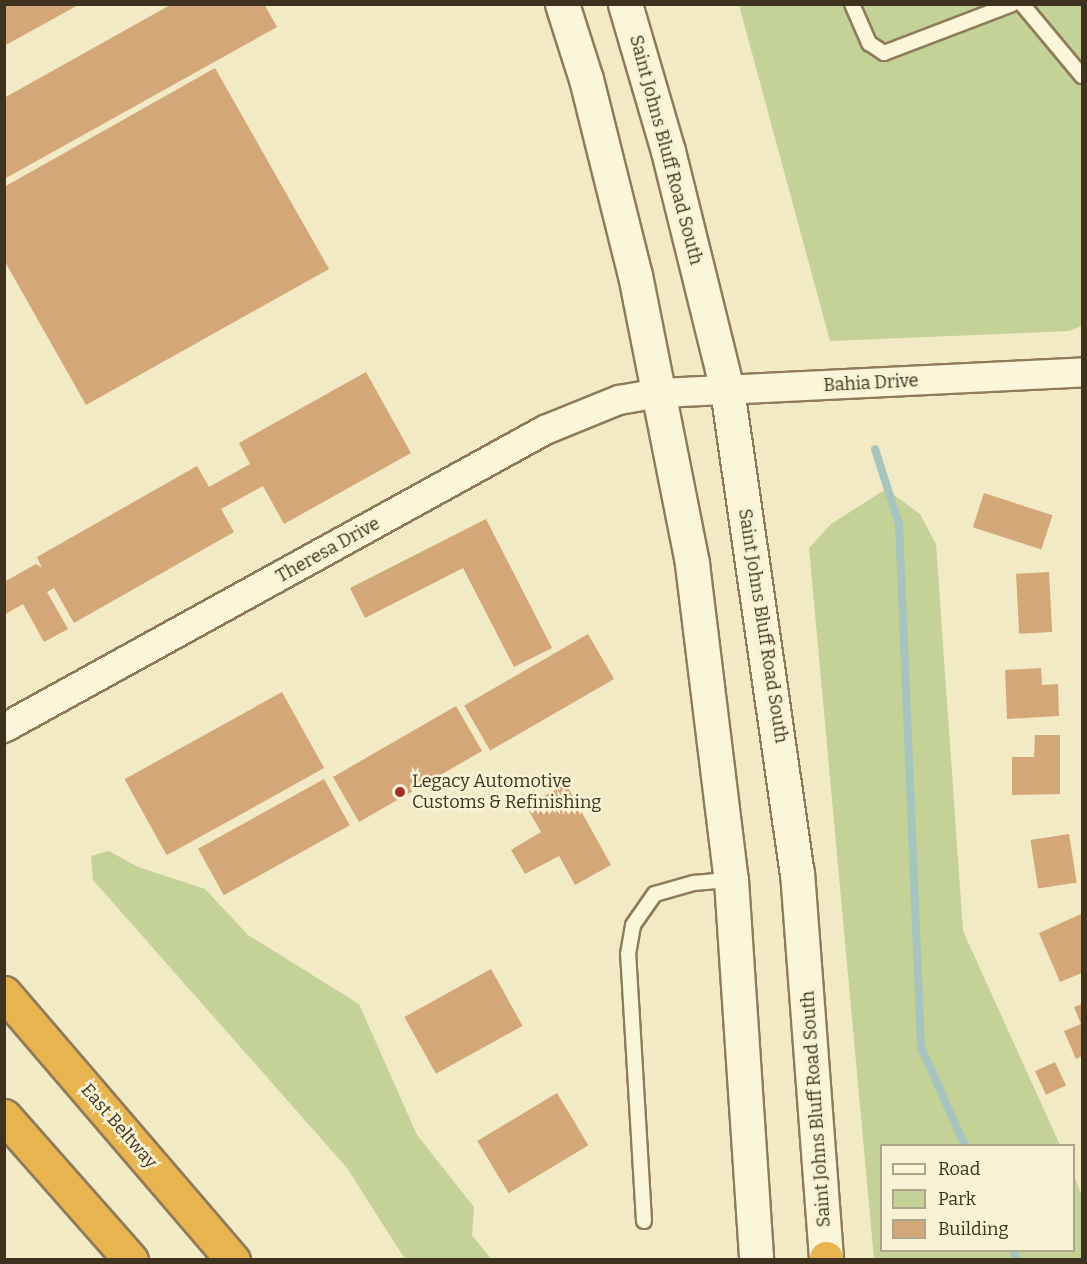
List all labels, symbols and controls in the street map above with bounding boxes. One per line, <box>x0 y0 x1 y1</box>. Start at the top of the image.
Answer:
street label: Saint Johns Bluff Road South <box>625 33 707 267</box>
street label: Bahia Drive <box>823 370 919 396</box>
street label: Saint Johns Bluff Road South <box>734 507 792 745</box>
street label: Theresa Drive <box>272 513 384 587</box>
place label: Legacy Automotive Customs & Refinishing <box>412 771 601 814</box>
marker: Legacy Automotive Customs & Refinishing <box>393 785 407 799</box>
street label: Saint Johns Bluff Road South <box>797 990 835 1228</box>
street label: East Beltway <box>76 1079 162 1173</box>
legend <box>880 1144 1075 1252</box>
text: Road <box>938 1158 980 1180</box>
text: Park <box>938 1188 976 1210</box>
text: Building <box>938 1218 1009 1240</box>

